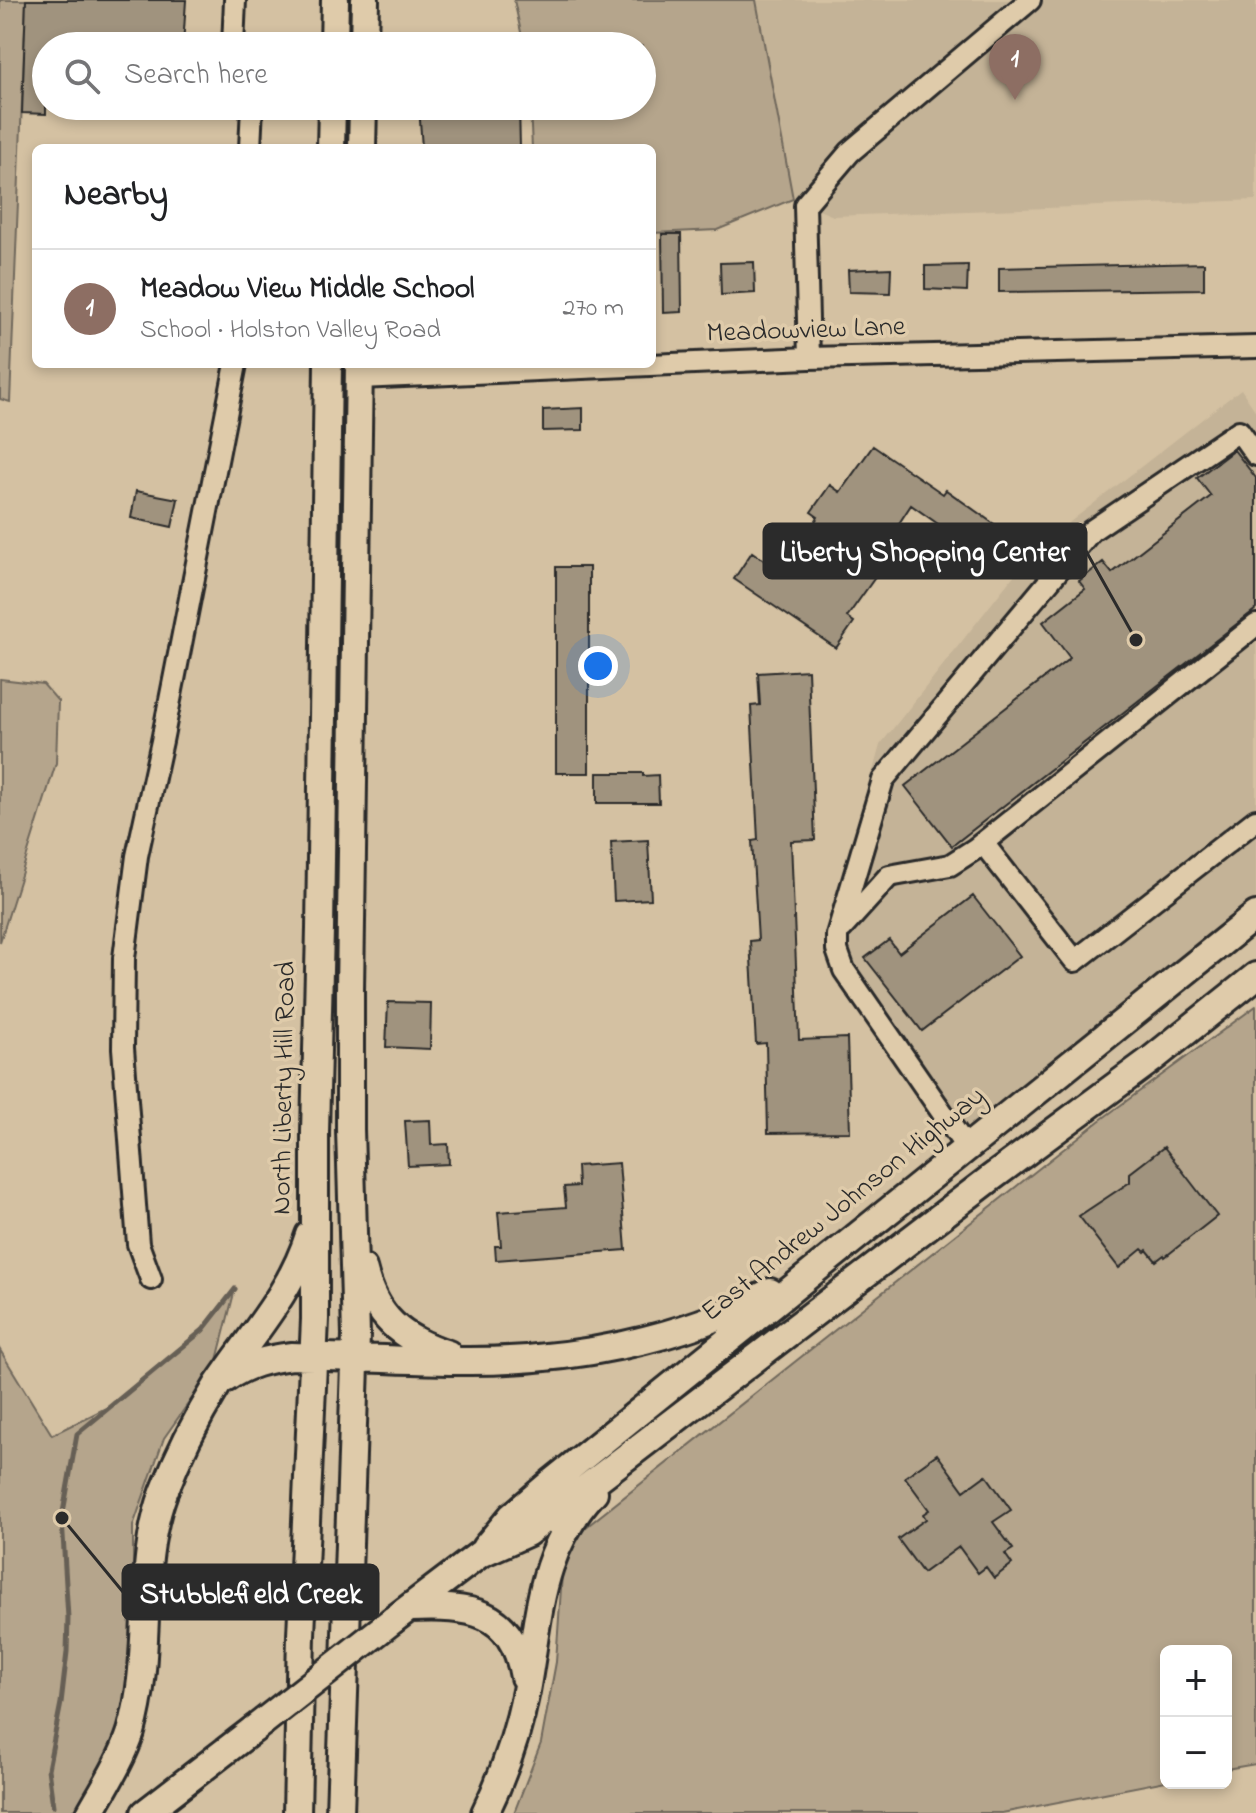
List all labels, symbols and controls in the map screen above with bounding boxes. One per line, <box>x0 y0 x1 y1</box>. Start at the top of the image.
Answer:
search box <box>32 32 656 120</box>
pin: 1 <box>989 34 1041 100</box>
icon: search <box>60 54 104 98</box>
text: Search here <box>124 54 268 98</box>
text: Nearby <box>64 171 168 221</box>
text: Meadow View Middle School <box>140 268 475 312</box>
text: 1 <box>86 290 94 328</box>
text: 270 m <box>562 290 624 328</box>
street label: Meadowview Lane <box>706 307 907 355</box>
text: School · Holston Valley Road <box>140 312 441 350</box>
callout: Liberty Shopping Center <box>764 524 1086 578</box>
text: Liberty Shopping Center <box>780 532 1071 577</box>
your location <box>578 646 618 686</box>
street label: North Liberty Hill Road <box>262 960 308 1215</box>
street label: East Andrew Johnson Highway <box>693 1077 995 1333</box>
callout: Stubblefield Creek <box>123 1565 378 1619</box>
text: Stubblefield Creek <box>140 1574 363 1618</box>
map controls <box>1160 1645 1232 1789</box>
button: + <box>1160 1645 1232 1717</box>
button: − <box>1160 1717 1232 1789</box>

